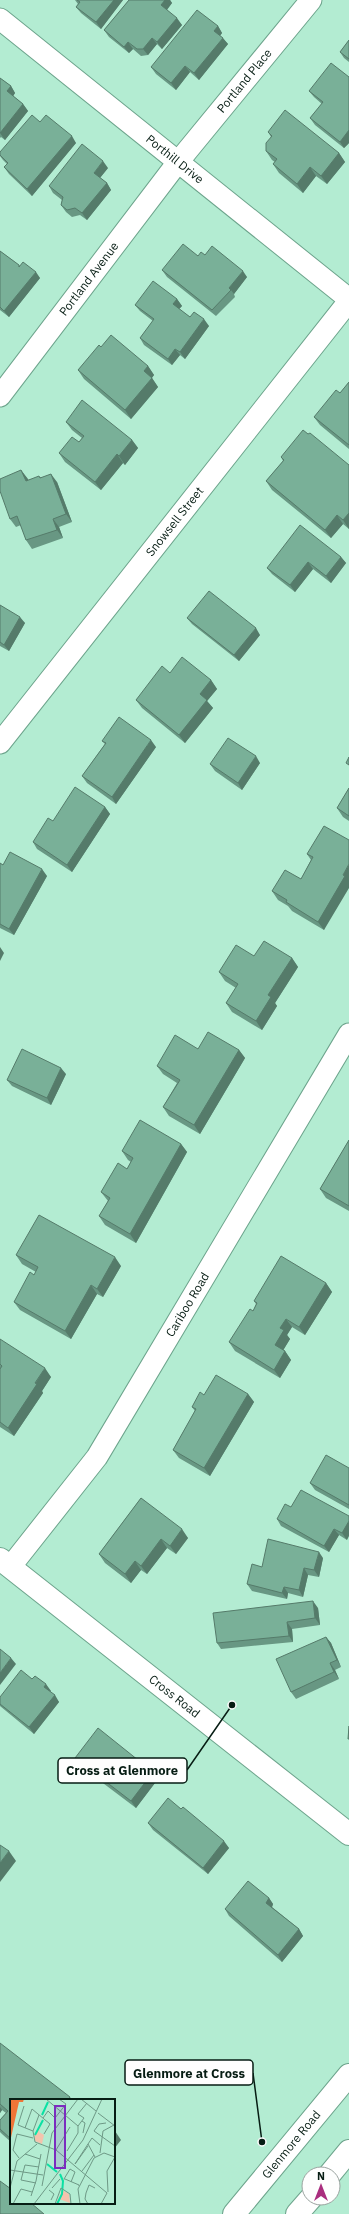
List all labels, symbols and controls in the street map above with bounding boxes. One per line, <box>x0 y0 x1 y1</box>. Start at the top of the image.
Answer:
street label: Portland Place <box>214 45 275 116</box>
street label: Porthill Drive <box>143 131 207 187</box>
street label: Portland Avenue <box>56 238 122 319</box>
street label: Snowsell Street <box>142 484 206 559</box>
street label: Cariboo Road <box>162 1270 212 1339</box>
street label: Cross Road <box>146 1671 203 1721</box>
callout: Cross at Glenmore <box>58 1758 187 1783</box>
text: Cross at Glenmore <box>66 1762 178 1779</box>
callout: Glenmore at Cross <box>125 2060 253 2085</box>
text: Glenmore at Cross <box>133 2065 246 2082</box>
inset map <box>10 2099 115 2204</box>
street label: Glenmore Road <box>259 2107 323 2181</box>
north arrow <box>301 2166 341 2206</box>
text: N <box>317 2169 325 2183</box>

